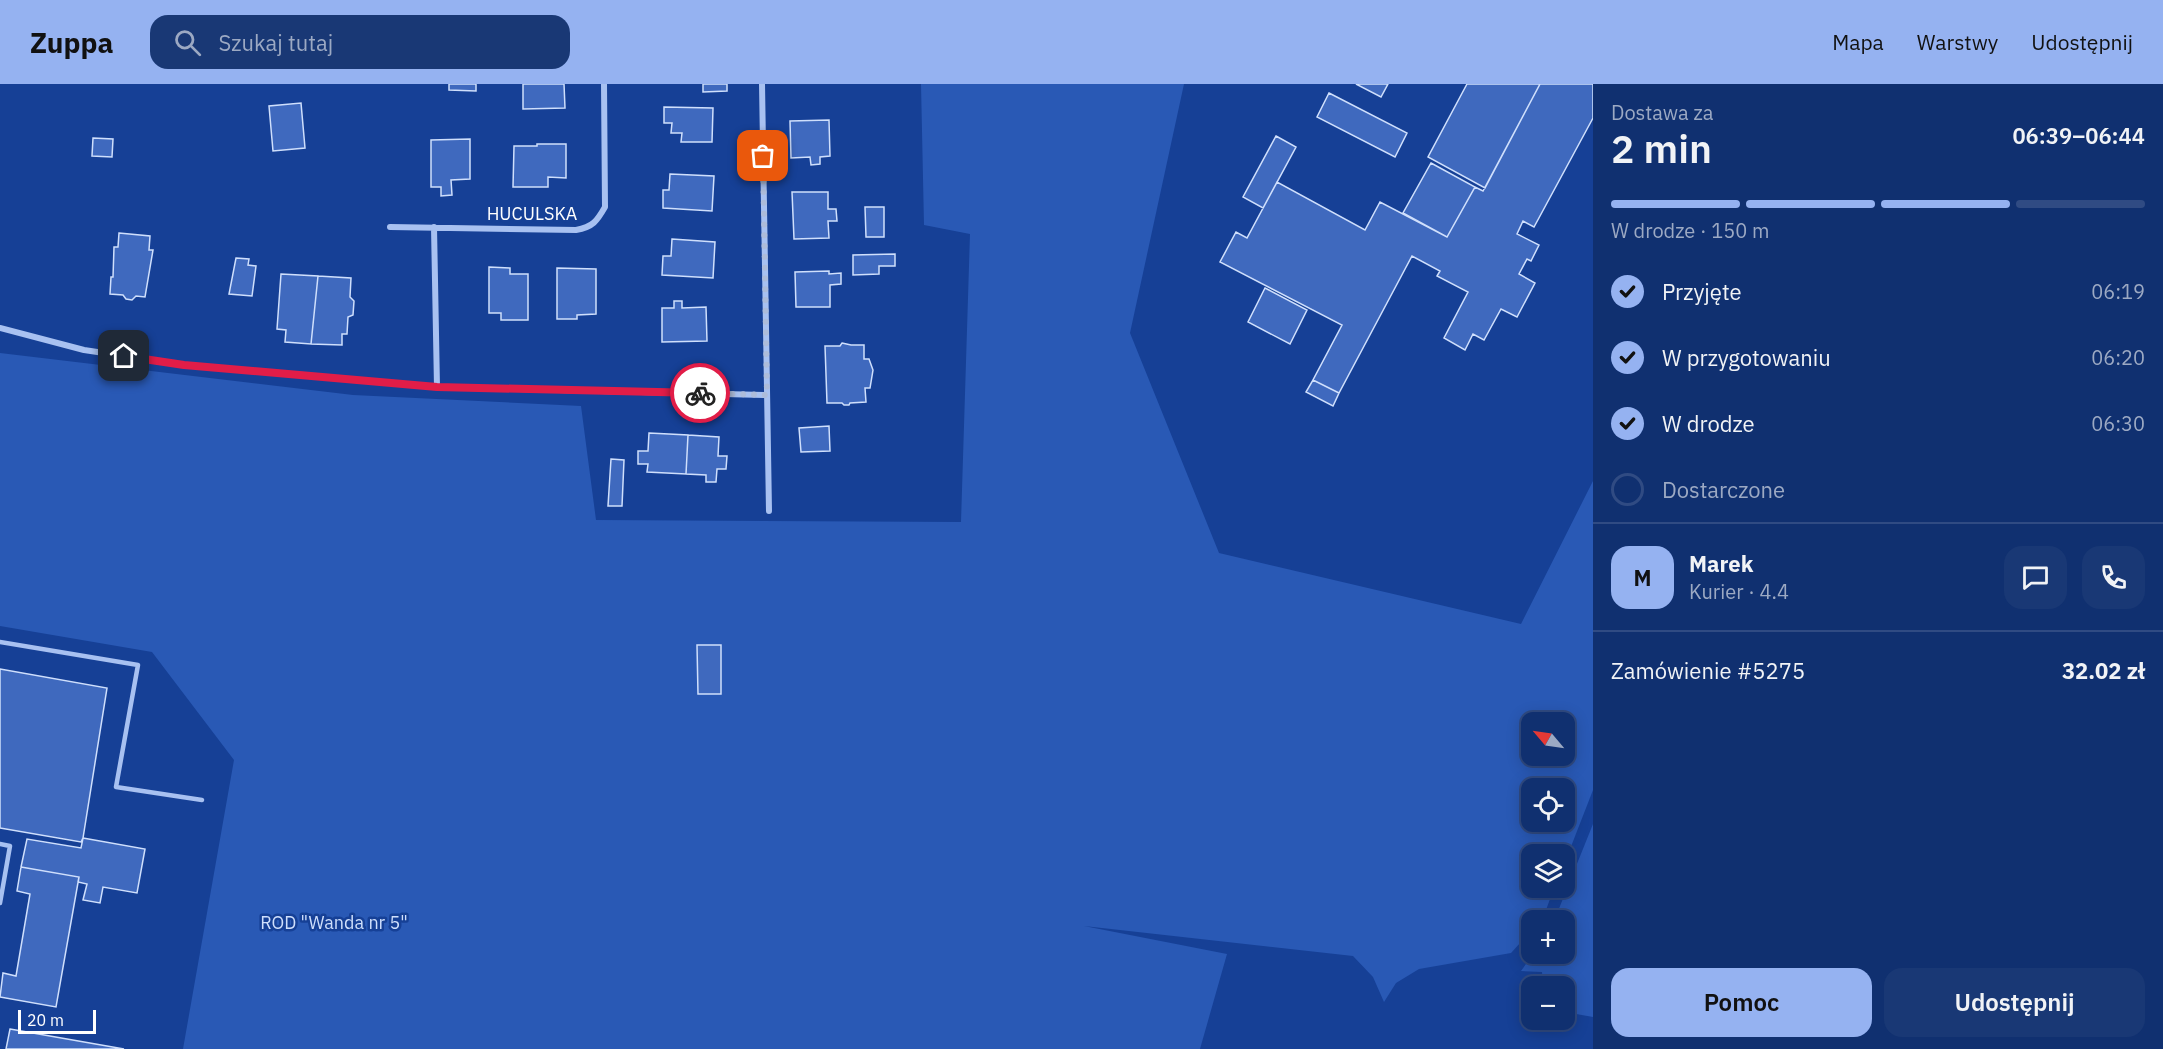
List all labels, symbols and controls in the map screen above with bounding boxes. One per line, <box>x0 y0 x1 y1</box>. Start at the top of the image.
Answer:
search box <box>150 15 570 69</box>
text: Zuppa <box>30 24 114 61</box>
icon: search <box>171 26 204 59</box>
text: Szukaj tutaj <box>219 28 333 57</box>
text: Mapa <box>1832 28 1884 56</box>
text: Warstwy <box>1917 28 1998 56</box>
text: Udostępnij <box>2031 28 2133 56</box>
text: Dostawa za <box>1611 99 1713 126</box>
text: 06:39–06:44 <box>2012 121 2145 150</box>
text: 2 min <box>1611 123 1712 174</box>
pin <box>737 130 788 181</box>
icon: bag <box>746 139 779 172</box>
street label: HUCULSKA <box>487 202 578 225</box>
text: W drodze · 150 m <box>1611 217 1769 244</box>
icon: check <box>1611 275 1644 308</box>
text: Przyjęte <box>1662 277 1742 306</box>
text: 06:19 <box>2091 278 2145 305</box>
pin <box>98 330 149 381</box>
icon: home <box>107 339 140 372</box>
icon: check <box>1611 341 1644 374</box>
text: W przygotowaniu <box>1662 343 1831 372</box>
text: 06:20 <box>2091 344 2145 371</box>
courier <box>670 363 730 423</box>
icon: bike <box>684 377 717 410</box>
icon: check <box>1611 407 1644 440</box>
text: W drodze <box>1662 409 1755 438</box>
text: 06:30 <box>2091 410 2145 437</box>
text: Dostarczone <box>1662 475 1785 504</box>
button: chat <box>2004 546 2067 609</box>
button: phone <box>2082 546 2145 609</box>
text: Marek <box>1689 549 1753 578</box>
text: M <box>1633 563 1652 592</box>
text: Kurier · 4.4 <box>1689 578 1789 605</box>
text: Zamówienie #5275 <box>1611 656 1805 685</box>
text: 32.02 zł <box>2062 656 2145 685</box>
north arrow <box>1521 712 1575 766</box>
map controls <box>1521 712 1575 1030</box>
button: locate <box>1521 778 1575 832</box>
button: layers <box>1521 844 1575 898</box>
button: + <box>1521 910 1575 964</box>
park label: ROD "Wanda nr 5" <box>260 911 408 934</box>
button: Pomoc <box>1611 968 1872 1037</box>
button: Udostępnij <box>1884 968 2145 1037</box>
button: − <box>1521 976 1575 1030</box>
scale bar <box>18 1007 96 1034</box>
text: 20 m <box>27 1010 64 1030</box>

